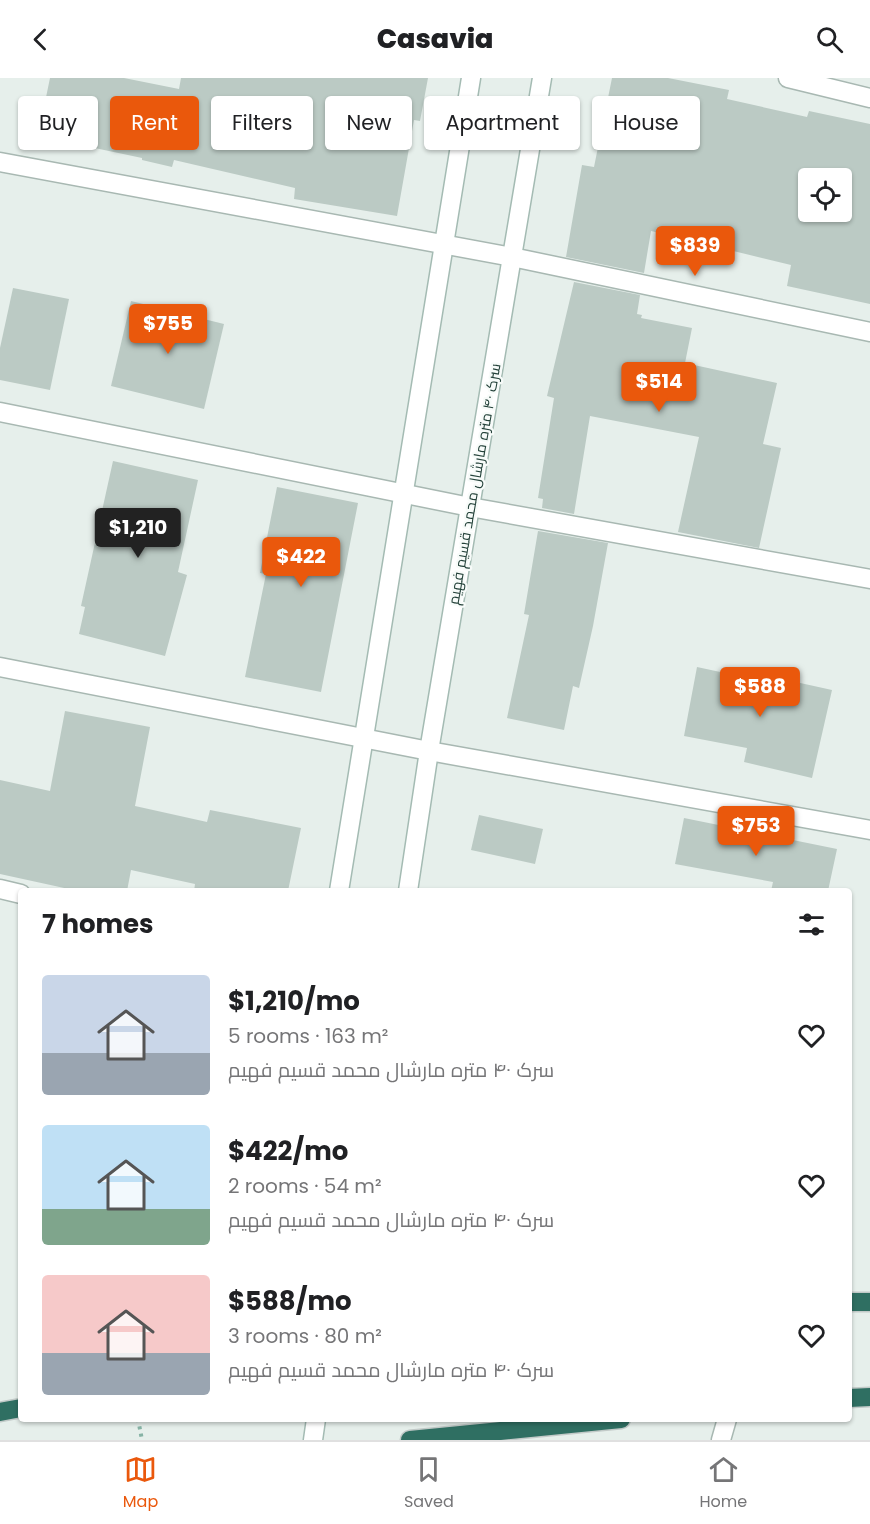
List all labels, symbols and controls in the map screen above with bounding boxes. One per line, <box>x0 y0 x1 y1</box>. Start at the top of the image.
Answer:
text: Casavia <box>377 20 493 57</box>
icon: back <box>24 23 57 56</box>
icon: search <box>813 23 846 56</box>
chip: Buy <box>18 96 98 150</box>
chip: Rent <box>110 96 199 150</box>
chip: Filters <box>211 96 313 150</box>
chip: New <box>325 96 412 150</box>
chip: Apartment <box>424 96 580 150</box>
chip: House <box>592 96 700 150</box>
map controls <box>798 168 852 222</box>
button: locate <box>798 168 852 222</box>
pin: $839 <box>659 226 731 277</box>
text: $839 <box>670 231 720 259</box>
pin: $755 <box>132 304 204 355</box>
text: $755 <box>143 309 193 337</box>
street label: سرک ۴۰ متره مارشال محمد قسیم فهیم <box>442 362 506 606</box>
pin: $514 <box>623 362 695 413</box>
text: $514 <box>635 367 683 395</box>
pin: $1,210 <box>89 508 187 559</box>
text: $1,210 <box>109 513 167 541</box>
pin: $422 <box>265 537 337 588</box>
text: $422 <box>276 542 326 570</box>
pin: $588 <box>724 667 796 718</box>
text: $588 <box>734 672 786 700</box>
pin: $753 <box>720 806 792 857</box>
text: $753 <box>732 811 780 839</box>
text: 7 homes <box>42 906 154 942</box>
icon: filters <box>795 908 828 941</box>
text: $1,210/mo <box>228 983 360 1019</box>
icon: home <box>90 999 162 1071</box>
icon: heart <box>795 1019 828 1052</box>
text: 5 rooms · 163 m² <box>228 1022 388 1050</box>
text: سرک ۴۰ متره مارشال محمد قسیم فهیم <box>228 1056 554 1084</box>
text: $422/mo <box>228 1133 348 1169</box>
icon: home <box>90 1149 162 1221</box>
icon: heart <box>795 1169 828 1202</box>
text: 2 rooms · 54 m² <box>228 1172 382 1200</box>
text: سرک ۴۰ متره مارشال محمد قسیم فهیم <box>228 1206 554 1234</box>
text: $588/mo <box>228 1283 352 1319</box>
icon: home <box>90 1299 162 1371</box>
icon: heart <box>795 1319 828 1352</box>
text: 3 rooms · 80 m² <box>228 1322 382 1350</box>
text: سرک ۴۰ متره مارشال محمد قسیم فهیم <box>228 1356 554 1384</box>
tab: Map <box>123 1453 158 1514</box>
tab: Saved <box>404 1453 454 1514</box>
tab: Home <box>699 1453 747 1514</box>

